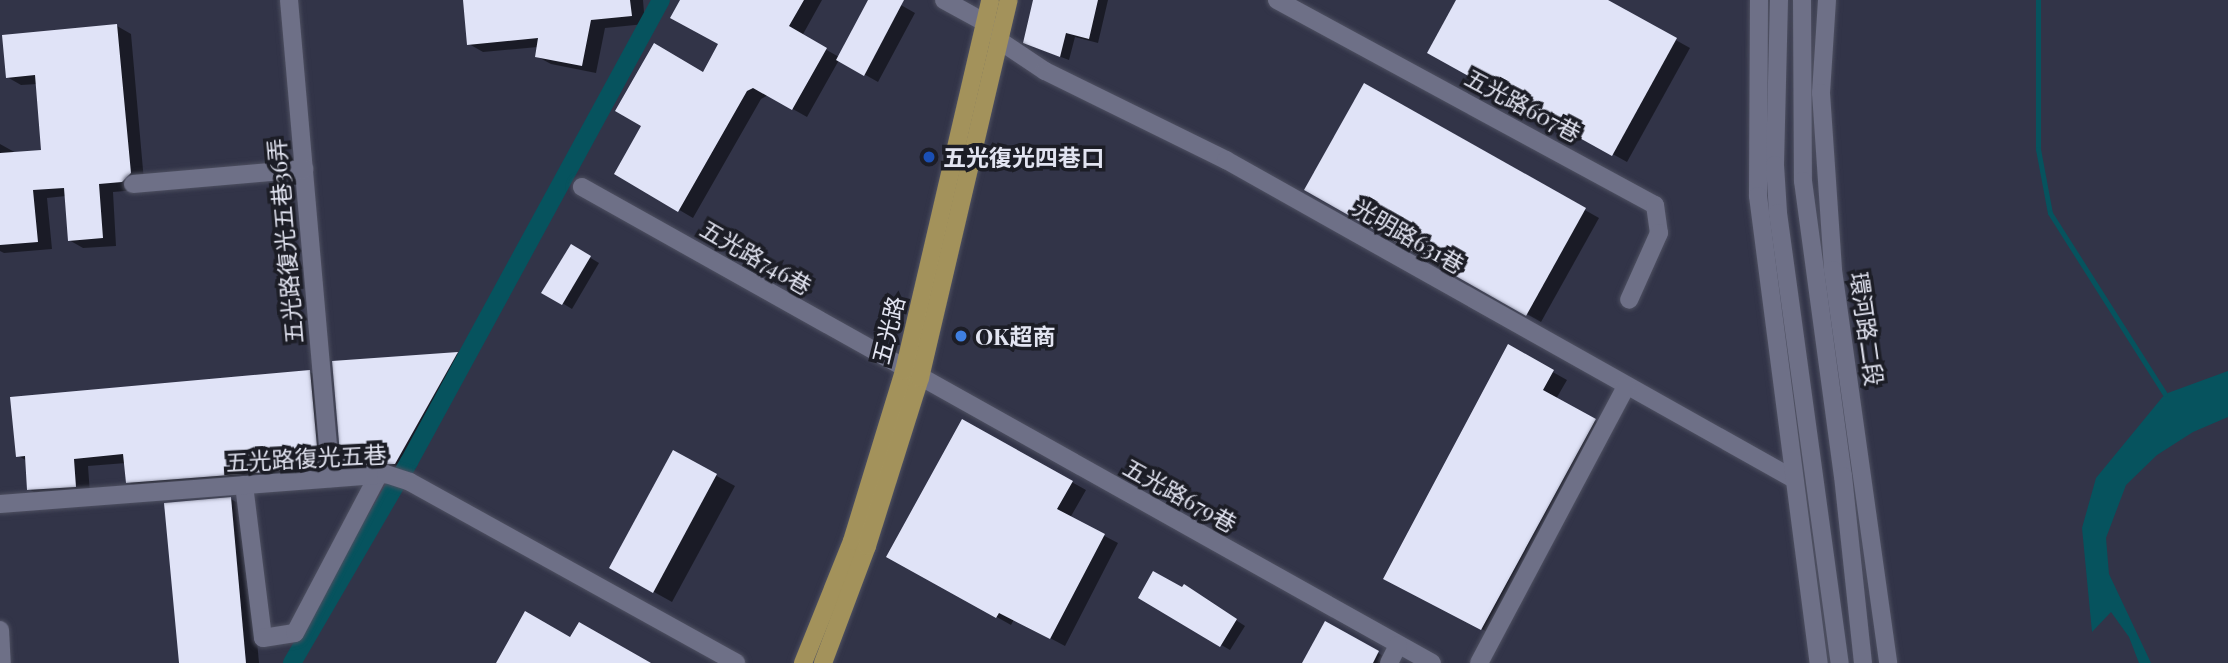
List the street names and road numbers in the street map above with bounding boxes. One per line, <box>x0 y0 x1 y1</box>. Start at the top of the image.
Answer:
street label: 五光路607巷 <box>1460 63 1586 147</box>
street label: 五光路復光五巷36弄 <box>262 137 308 345</box>
street label: 光明路631巷 <box>1349 193 1469 279</box>
street label: 五光路746巷 <box>695 214 817 300</box>
street label: 環河路二段 <box>1845 270 1889 388</box>
street label: 五光路 <box>866 293 910 367</box>
street label: 五光路復光五巷 <box>225 440 387 476</box>
street label: 五光路679巷 <box>1119 453 1241 537</box>

